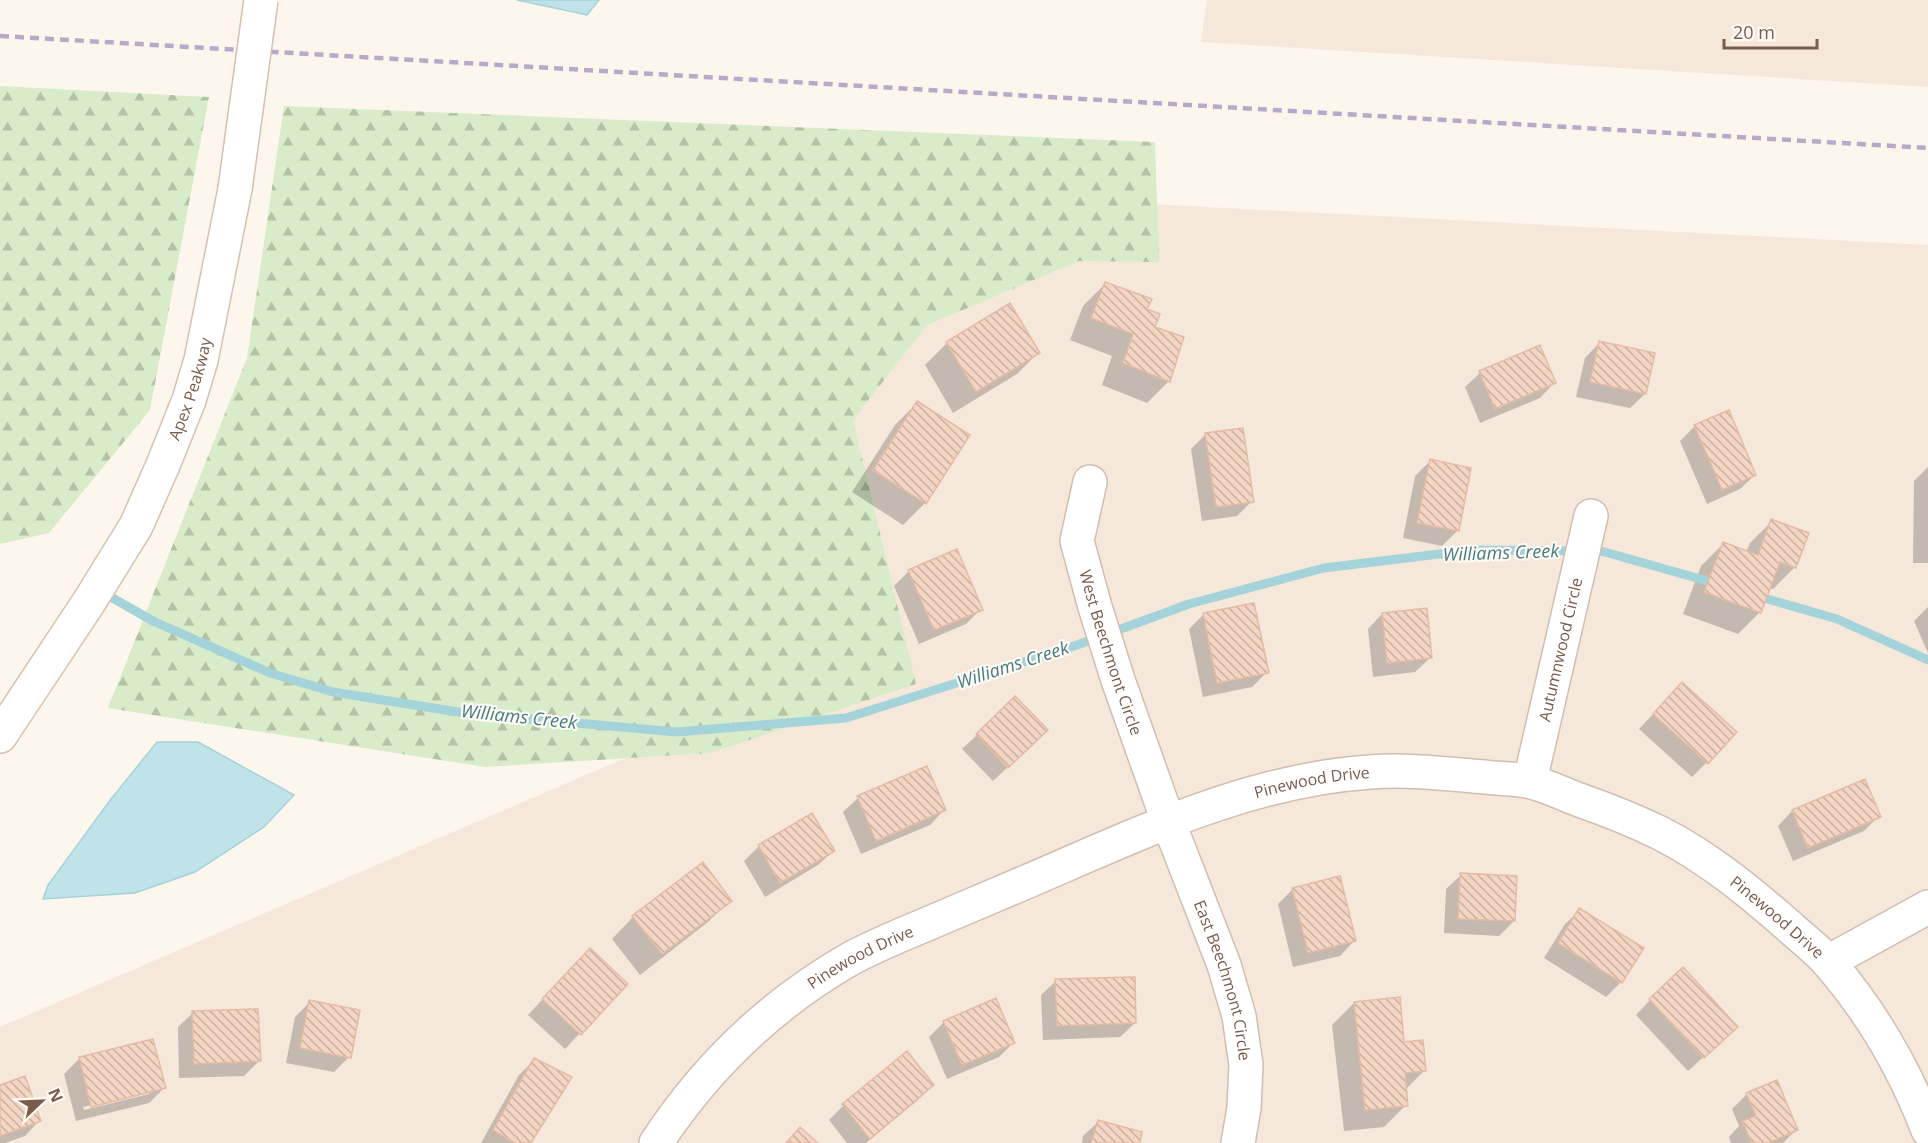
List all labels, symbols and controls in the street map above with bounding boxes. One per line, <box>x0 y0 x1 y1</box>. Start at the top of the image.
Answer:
scale bar <box>1724 12 1817 50</box>
text: 20 m <box>1733 20 1775 44</box>
street label: Apex Peakway <box>163 335 216 443</box>
water label: Williams Creek <box>1442 538 1561 566</box>
street label: West Beechmont Circle <box>1074 567 1148 738</box>
street label: Autumnwood Circle <box>1533 575 1588 724</box>
water label: Williams Creek <box>954 634 1073 693</box>
water label: Williams Creek <box>460 698 579 734</box>
street label: Pinewood Drive <box>1251 761 1370 803</box>
street label: Pinewood Drive <box>1726 871 1829 963</box>
street label: East Beechmont Circle <box>1189 897 1256 1062</box>
street label: Pinewood Drive <box>803 920 917 994</box>
north arrow <box>12 1071 72 1131</box>
text: N <box>43 1085 68 1105</box>

